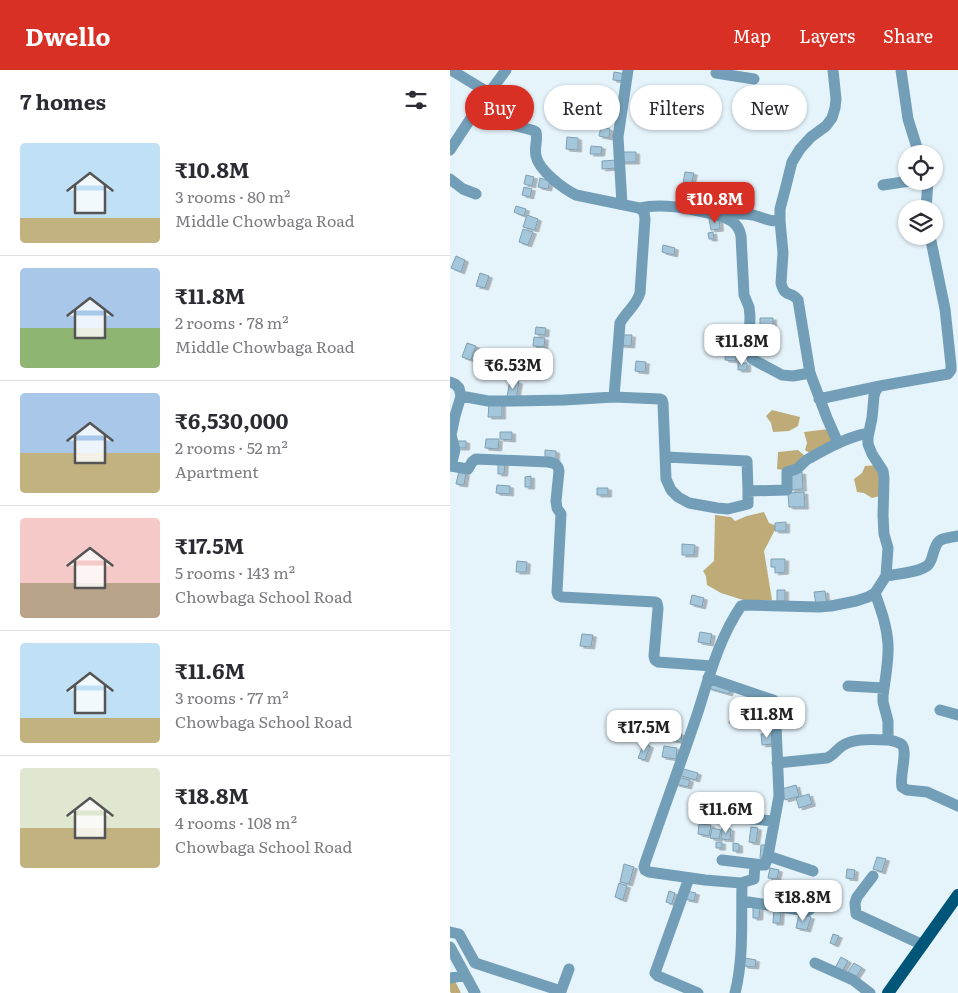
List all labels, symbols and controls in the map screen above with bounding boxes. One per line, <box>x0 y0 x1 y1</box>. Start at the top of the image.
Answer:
text: Dwello <box>25 18 110 53</box>
text: Map <box>733 22 771 49</box>
text: Layers <box>799 22 855 49</box>
text: Share <box>883 22 933 49</box>
text: 7 homes <box>20 85 106 116</box>
chip: Buy <box>465 85 534 130</box>
chip: Rent <box>544 85 620 130</box>
chip: Filters <box>630 85 722 130</box>
chip: New <box>732 85 807 130</box>
icon: filters <box>402 86 430 114</box>
map controls <box>898 145 943 245</box>
button: locate <box>898 145 943 190</box>
text: ₹10.8M <box>175 153 250 184</box>
icon: home <box>60 163 120 223</box>
pin: ₹10.8M <box>674 182 756 224</box>
text: 3 rooms · 80 m² <box>175 184 290 208</box>
text: ₹10.8M <box>687 186 743 210</box>
button: layers <box>898 200 943 245</box>
text: Middle Chowbaga Road <box>175 208 355 232</box>
text: ₹11.8M <box>175 279 245 310</box>
icon: home <box>60 288 120 348</box>
text: 2 rooms · 78 m² <box>175 310 289 334</box>
pin: ₹11.8M <box>701 324 783 366</box>
text: ₹11.8M <box>715 328 769 352</box>
text: Middle Chowbaga Road <box>175 334 355 358</box>
pin: ₹6.53M <box>472 348 554 390</box>
text: ₹6.53M <box>484 352 542 376</box>
text: ₹6,530,000 <box>175 404 289 435</box>
icon: home <box>60 413 120 473</box>
text: 2 rooms · 52 m² <box>175 435 288 459</box>
text: Apartment <box>175 459 259 483</box>
text: ₹17.5M <box>175 529 244 560</box>
icon: home <box>60 538 120 598</box>
text: 5 rooms · 143 m² <box>175 560 295 584</box>
text: Chowbaga School Road <box>175 584 352 608</box>
text: ₹11.6M <box>175 654 245 685</box>
icon: home <box>60 663 120 723</box>
text: 3 rooms · 77 m² <box>175 685 289 709</box>
pin: ₹11.8M <box>726 696 808 739</box>
text: ₹11.8M <box>740 701 794 725</box>
text: Chowbaga School Road <box>175 709 352 733</box>
pin: ₹17.5M <box>603 710 685 752</box>
text: ₹17.5M <box>618 714 670 738</box>
text: ₹18.8M <box>175 779 249 810</box>
icon: home <box>60 788 120 848</box>
pin: ₹11.6M <box>685 792 767 834</box>
text: ₹11.6M <box>699 796 753 820</box>
text: 4 rooms · 108 m² <box>175 810 297 834</box>
text: Chowbaga School Road <box>175 834 352 858</box>
pin: ₹18.8M <box>762 880 844 922</box>
text: ₹18.8M <box>775 884 831 908</box>

